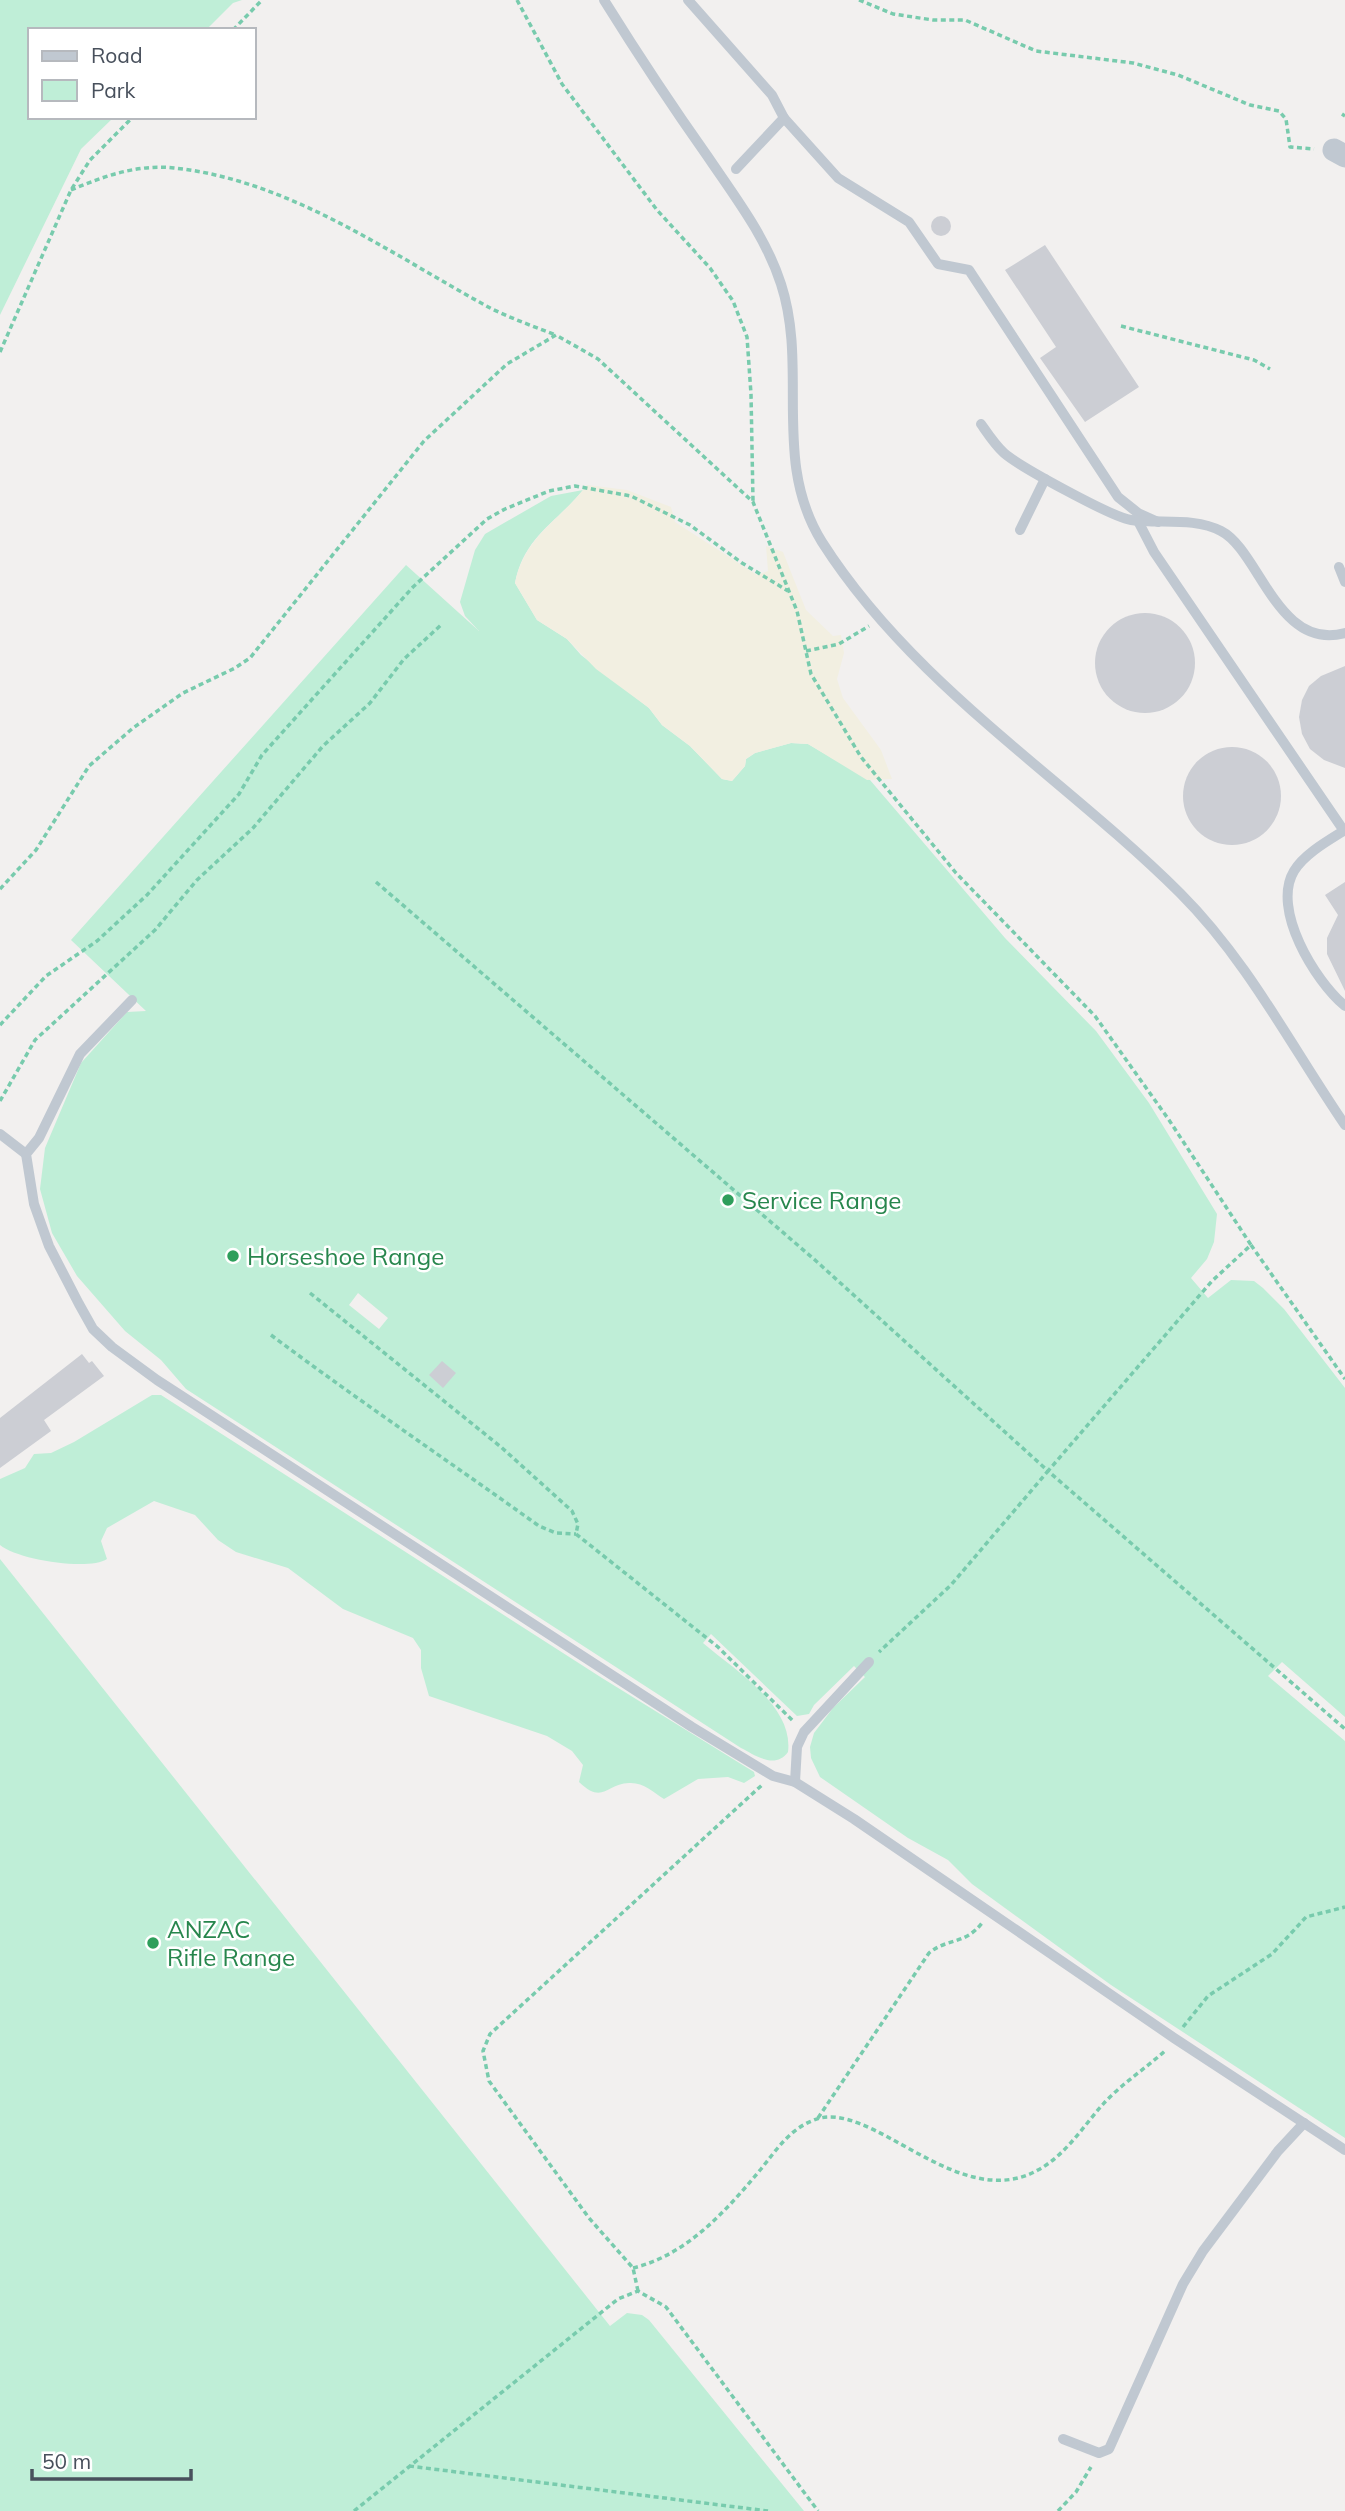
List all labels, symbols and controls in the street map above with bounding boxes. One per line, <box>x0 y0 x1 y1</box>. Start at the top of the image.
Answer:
legend <box>28 28 256 119</box>
text: Road <box>91 42 142 68</box>
text: Park <box>91 77 135 103</box>
place label: Service Range <box>742 1185 901 1215</box>
marker: Service Range <box>720 1192 736 1208</box>
place label: Horseshoe Range <box>247 1241 444 1271</box>
marker: Horseshoe Range <box>225 1248 241 1264</box>
place label: ANZAC Rifle Range <box>167 1914 295 1972</box>
marker: ANZAC Rifle Range <box>145 1935 161 1951</box>
scale bar <box>32 2438 191 2482</box>
text: 50 m <box>42 2448 91 2474</box>

